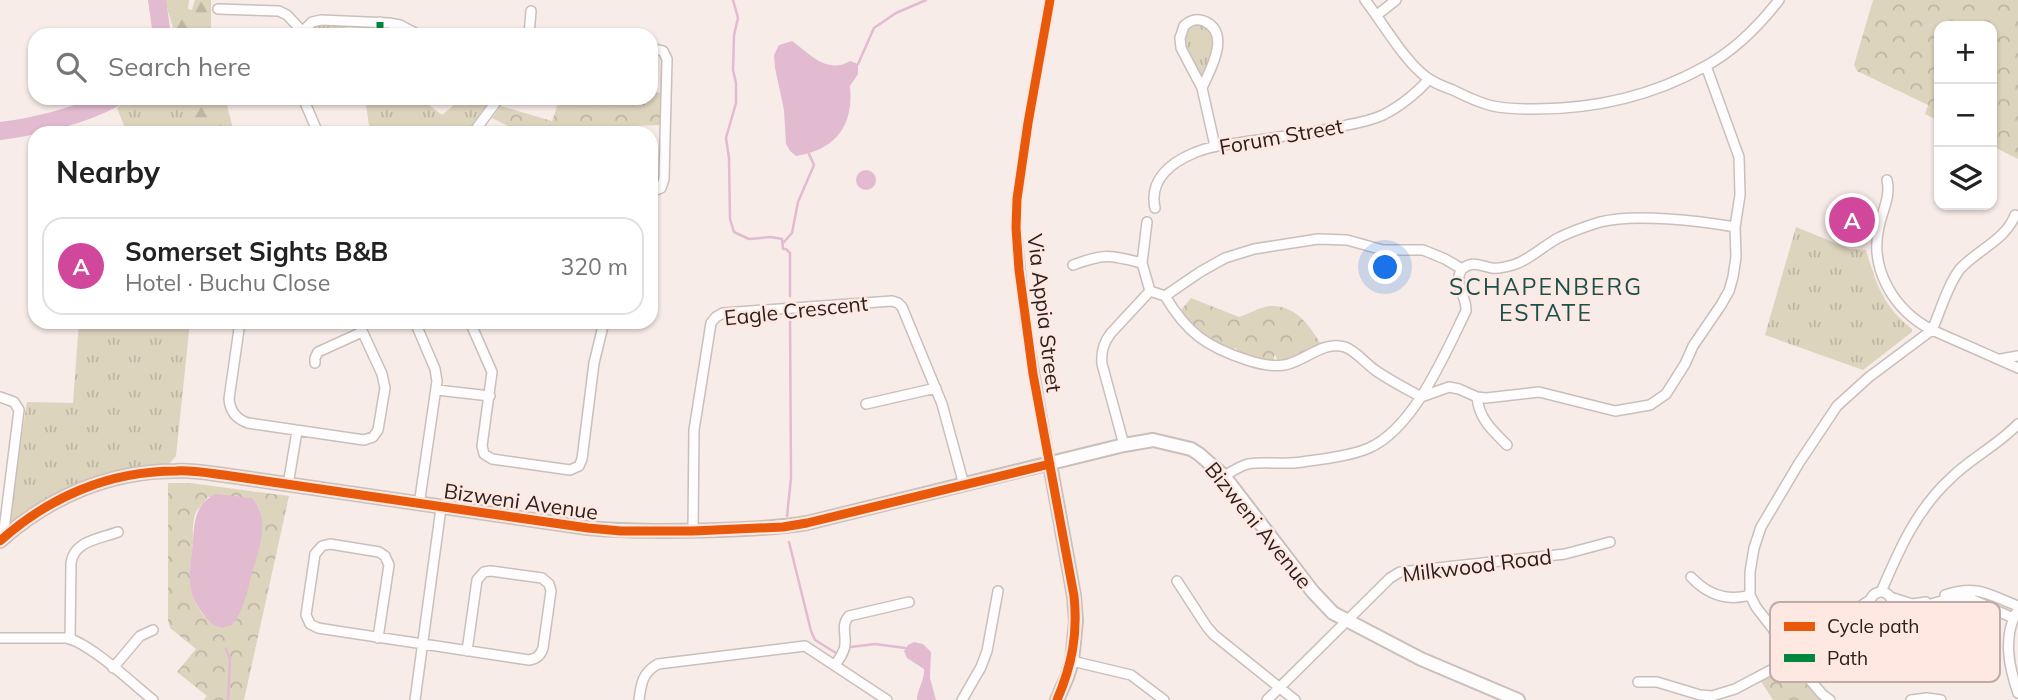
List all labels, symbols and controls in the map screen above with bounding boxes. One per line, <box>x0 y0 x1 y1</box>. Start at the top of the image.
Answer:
map controls <box>1934 21 1997 210</box>
button: + <box>1934 21 1997 84</box>
search box <box>28 28 658 105</box>
icon: search <box>52 48 90 86</box>
text: Search here <box>108 50 251 83</box>
button: − <box>1934 84 1997 147</box>
street label: Forum Street <box>1217 112 1345 160</box>
button: layers <box>1934 147 1997 210</box>
text: Nearby <box>56 153 160 191</box>
pin: A <box>1829 194 1875 246</box>
street label: Via Appia Street <box>1022 232 1068 394</box>
text: Somerset Sights B&B <box>125 235 388 268</box>
your location <box>1368 250 1402 284</box>
text: A <box>72 252 90 281</box>
text: 320 m <box>560 252 628 281</box>
text: Hotel · Buchu Close <box>125 268 330 297</box>
district label: SCHAPENBERG ESTATE <box>1449 272 1643 327</box>
street label: Eagle Crescent <box>723 290 869 330</box>
street label: Bizweni Avenue <box>1200 456 1318 594</box>
street label: Bizweni Avenue <box>442 477 600 525</box>
street label: Milkwood Road <box>1401 543 1553 587</box>
legend <box>1770 602 2000 682</box>
text: Cycle path <box>1827 614 1919 638</box>
text: Path <box>1827 646 1868 670</box>

